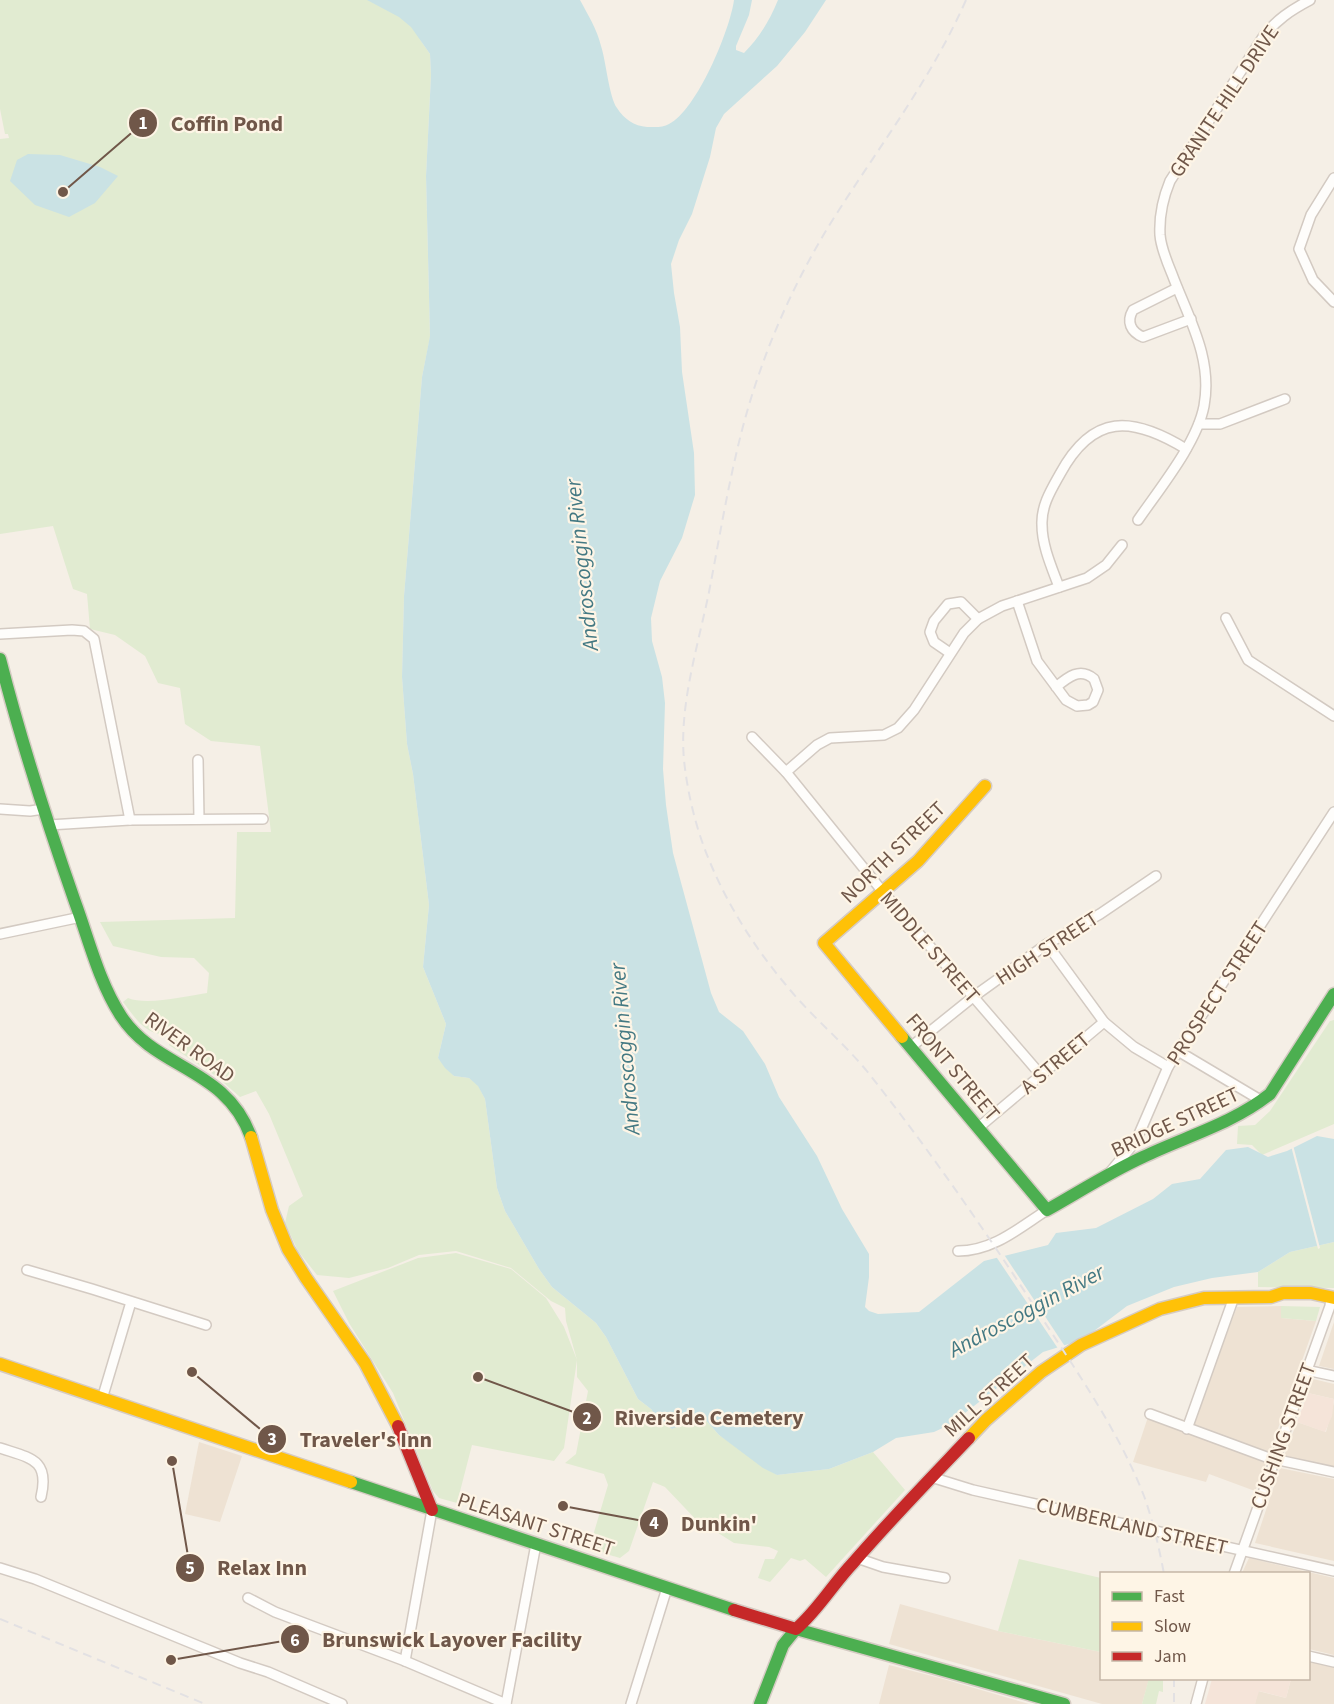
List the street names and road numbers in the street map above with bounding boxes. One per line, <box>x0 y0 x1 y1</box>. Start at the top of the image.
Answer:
street label: GRANITE HILL DRIVE <box>1162 19 1286 183</box>
street label: NORTH STREET <box>834 794 952 910</box>
street label: MIDDLE STREET <box>873 885 987 1009</box>
street label: HIGH STREET <box>990 903 1104 993</box>
street label: PROSPECT STREET <box>1159 915 1275 1071</box>
street label: RIVER ROAD <box>139 1004 241 1090</box>
street label: FRONT STREET <box>899 1007 1007 1127</box>
street label: A STREET <box>1014 1025 1096 1101</box>
street label: BRIDGE STREET <box>1106 1079 1244 1165</box>
street label: MILL STREET <box>937 1346 1041 1444</box>
street label: CUSHING STREET <box>1243 1359 1323 1513</box>
street label: PLEASANT STREET <box>454 1484 618 1564</box>
street label: CUMBERLAND STREET <box>1033 1489 1231 1563</box>

